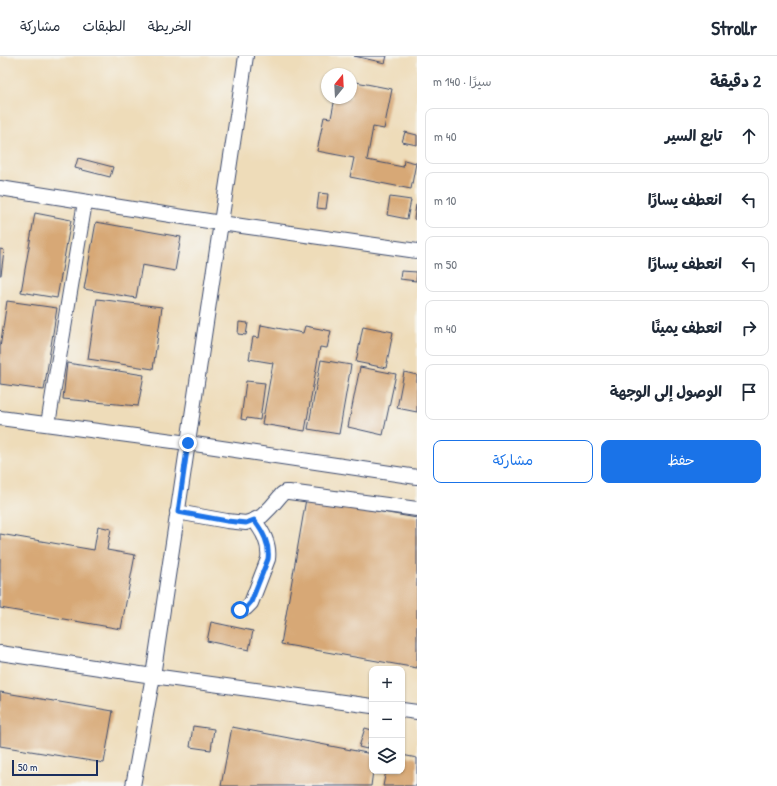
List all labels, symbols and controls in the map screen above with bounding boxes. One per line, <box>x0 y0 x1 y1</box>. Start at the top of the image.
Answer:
text: Strollr <box>711 15 757 41</box>
text: مشاركة <box>20 16 60 35</box>
text: الطبقات <box>82 16 126 35</box>
text: الخريطة <box>148 16 191 35</box>
north arrow <box>321 68 357 104</box>
text: 2 دقيقة <box>710 69 761 92</box>
text: سيرًا · 140 m <box>433 72 491 90</box>
text: تابع السير <box>665 125 722 146</box>
icon: ahead <box>738 125 760 147</box>
text: 40 m <box>434 127 457 145</box>
text: انعطف يسارًا <box>648 189 722 210</box>
icon: left <box>738 189 760 211</box>
text: 10 m <box>434 191 456 209</box>
text: انعطف يسارًا <box>648 253 722 274</box>
icon: left <box>738 253 760 275</box>
text: 50 m <box>434 255 457 273</box>
text: انعطف يمينًا <box>652 317 722 338</box>
icon: right <box>738 317 760 339</box>
text: 40 m <box>434 319 457 337</box>
text: الوصول إلى الوجهة <box>610 381 722 402</box>
icon: arrive <box>738 381 760 403</box>
route end <box>179 434 197 452</box>
button: مشاركة <box>433 440 593 483</box>
button: حفظ <box>601 440 761 483</box>
route start <box>231 601 249 619</box>
map controls <box>369 666 405 774</box>
button: + <box>369 666 405 702</box>
button: − <box>369 702 405 738</box>
button: layers <box>369 738 405 774</box>
scale bar <box>12 758 98 777</box>
text: 50 m <box>18 760 38 774</box>

